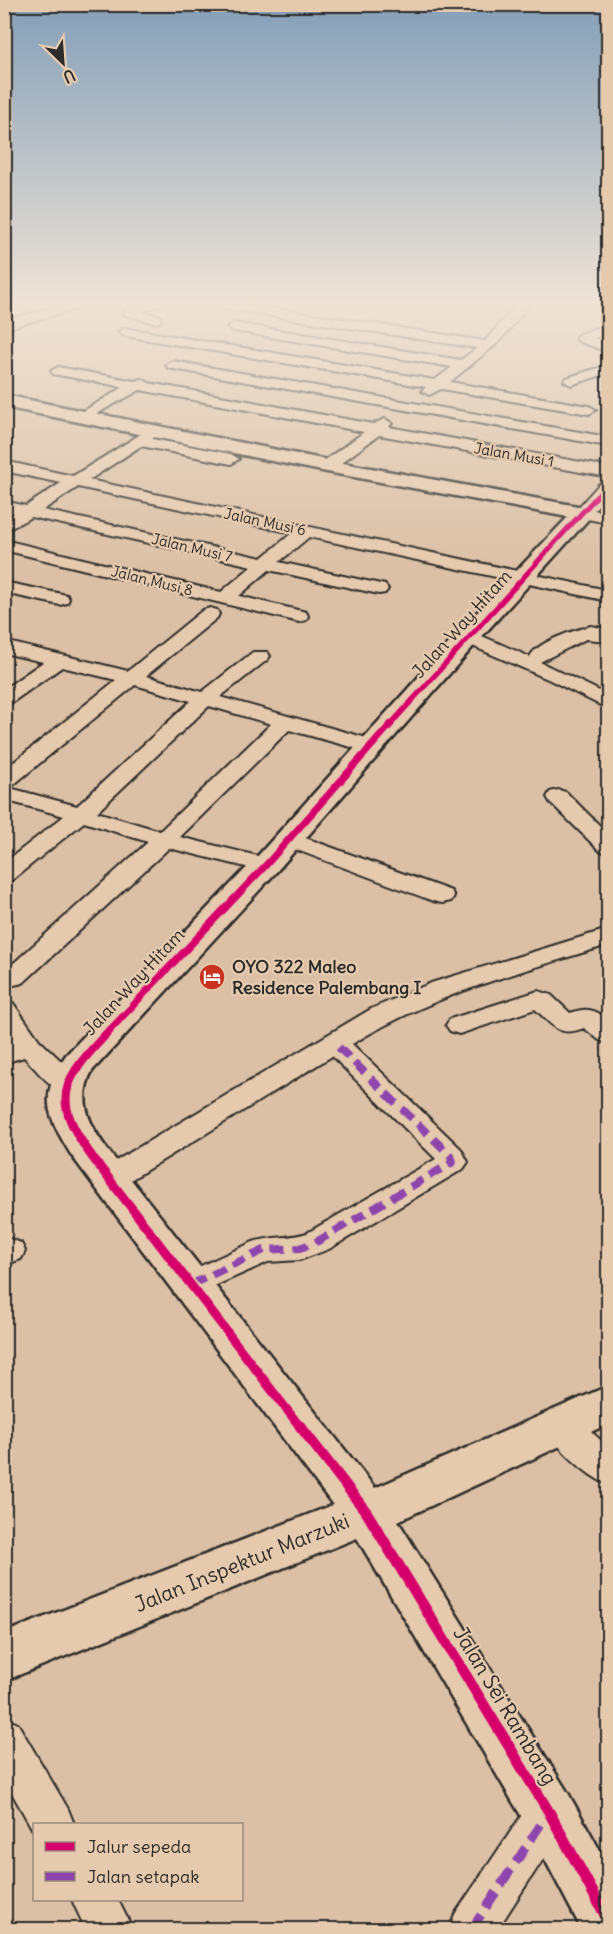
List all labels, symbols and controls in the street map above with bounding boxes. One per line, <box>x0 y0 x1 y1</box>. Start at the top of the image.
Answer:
north arrow <box>33 33 93 93</box>
text: U <box>60 65 79 88</box>
street label: Jalan Musi 1 <box>473 438 556 471</box>
street label: Jalan Musi 6 <box>222 504 308 539</box>
street label: Jalan Musi 7 <box>150 529 234 566</box>
street label: Jalan Musi 8 <box>109 561 195 600</box>
street label: Jalan Way Hitam <box>407 565 516 683</box>
street label: Jalan Way Hitam <box>78 923 189 1040</box>
place label: OYO 322 Maleo Residence Palembang I <box>232 955 422 999</box>
hotel icon: OYO 322 Maleo Residence Palembang I <box>197 962 227 992</box>
street label: Jalan Inspektur Marzuki <box>130 1507 353 1618</box>
street label: Jalan Sei Rambang <box>447 1622 563 1790</box>
legend <box>33 1823 243 1901</box>
text: Jalur sepeda <box>87 1835 191 1858</box>
text: Jalan setapak <box>87 1865 199 1888</box>

